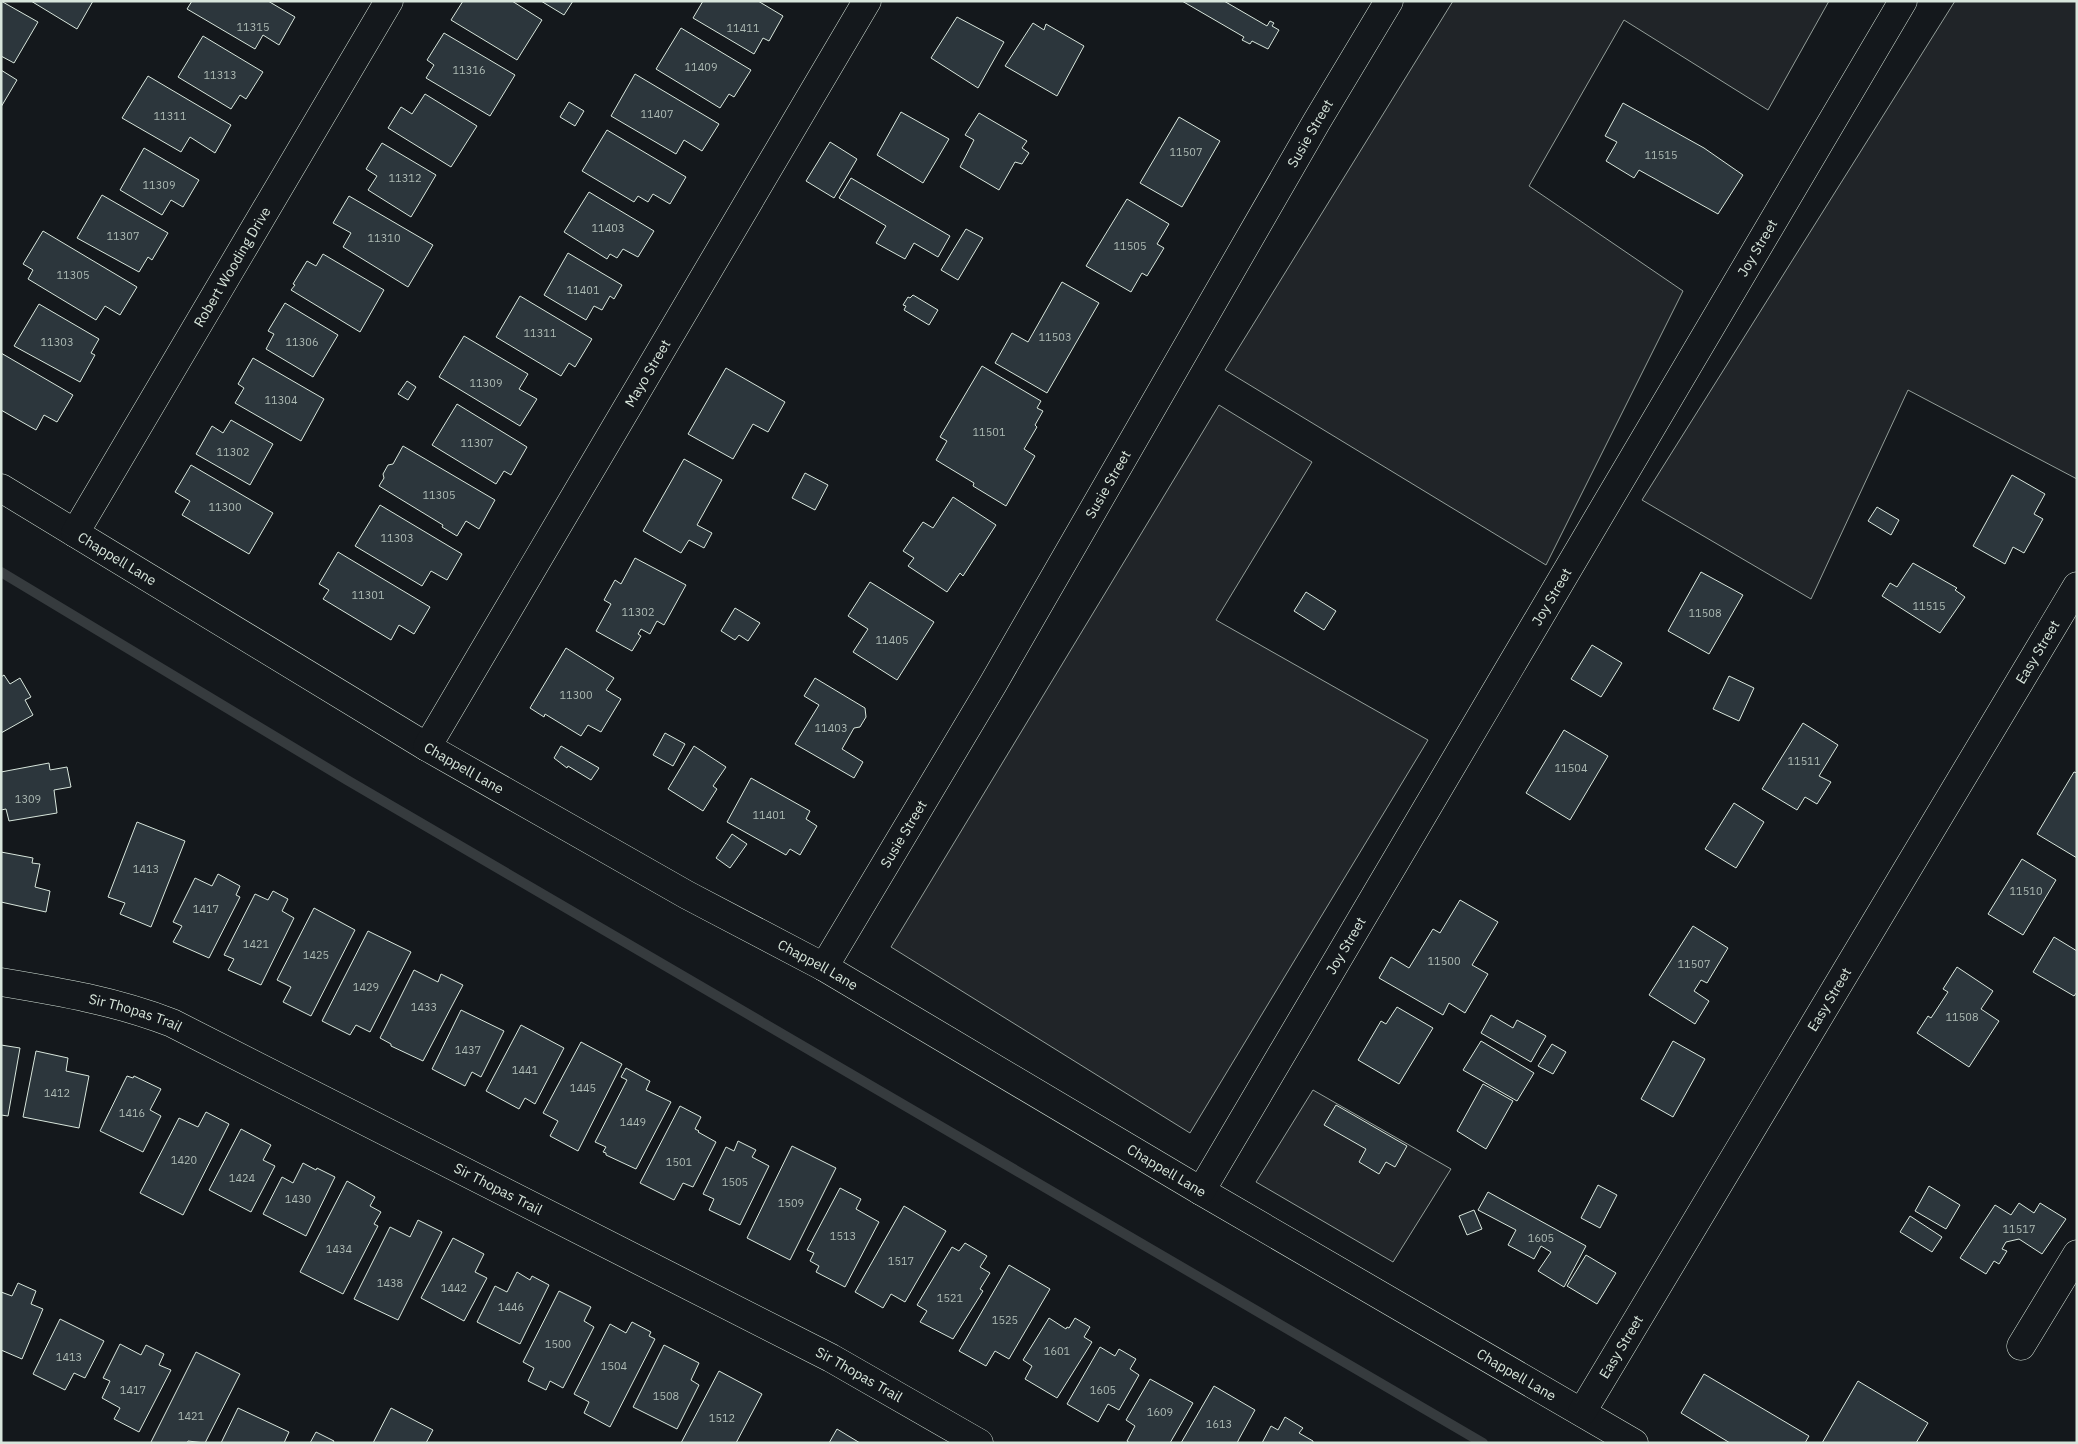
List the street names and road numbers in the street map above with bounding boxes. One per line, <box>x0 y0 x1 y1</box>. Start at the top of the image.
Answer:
street label: Susie Street <box>1283 96 1337 171</box>
street label: Robert Wooding Drive <box>190 203 275 330</box>
street label: Joy Street <box>1733 216 1781 280</box>
street label: Mayo Street <box>621 336 674 410</box>
street label: Susie Street <box>1081 447 1135 522</box>
street label: Chappell Lane <box>74 528 160 590</box>
street label: Joy Street <box>1528 565 1576 629</box>
street label: Easy Street <box>2011 617 2063 687</box>
street label: Chappell Lane <box>421 738 507 798</box>
street label: Susie Street <box>876 797 931 871</box>
street label: Joy Street <box>1322 913 1370 978</box>
street label: Chappell Lane <box>775 935 862 994</box>
street label: Easy Street <box>1803 964 1855 1034</box>
street label: Sir Thopas Trail <box>87 990 185 1036</box>
street label: Chappell Lane <box>1124 1140 1210 1201</box>
street label: Sir Thopas Trail <box>451 1159 546 1219</box>
street label: Easy Street <box>1595 1312 1647 1382</box>
street label: Sir Thopas Trail <box>813 1343 906 1406</box>
street label: Chappell Lane <box>1473 1344 1560 1405</box>

